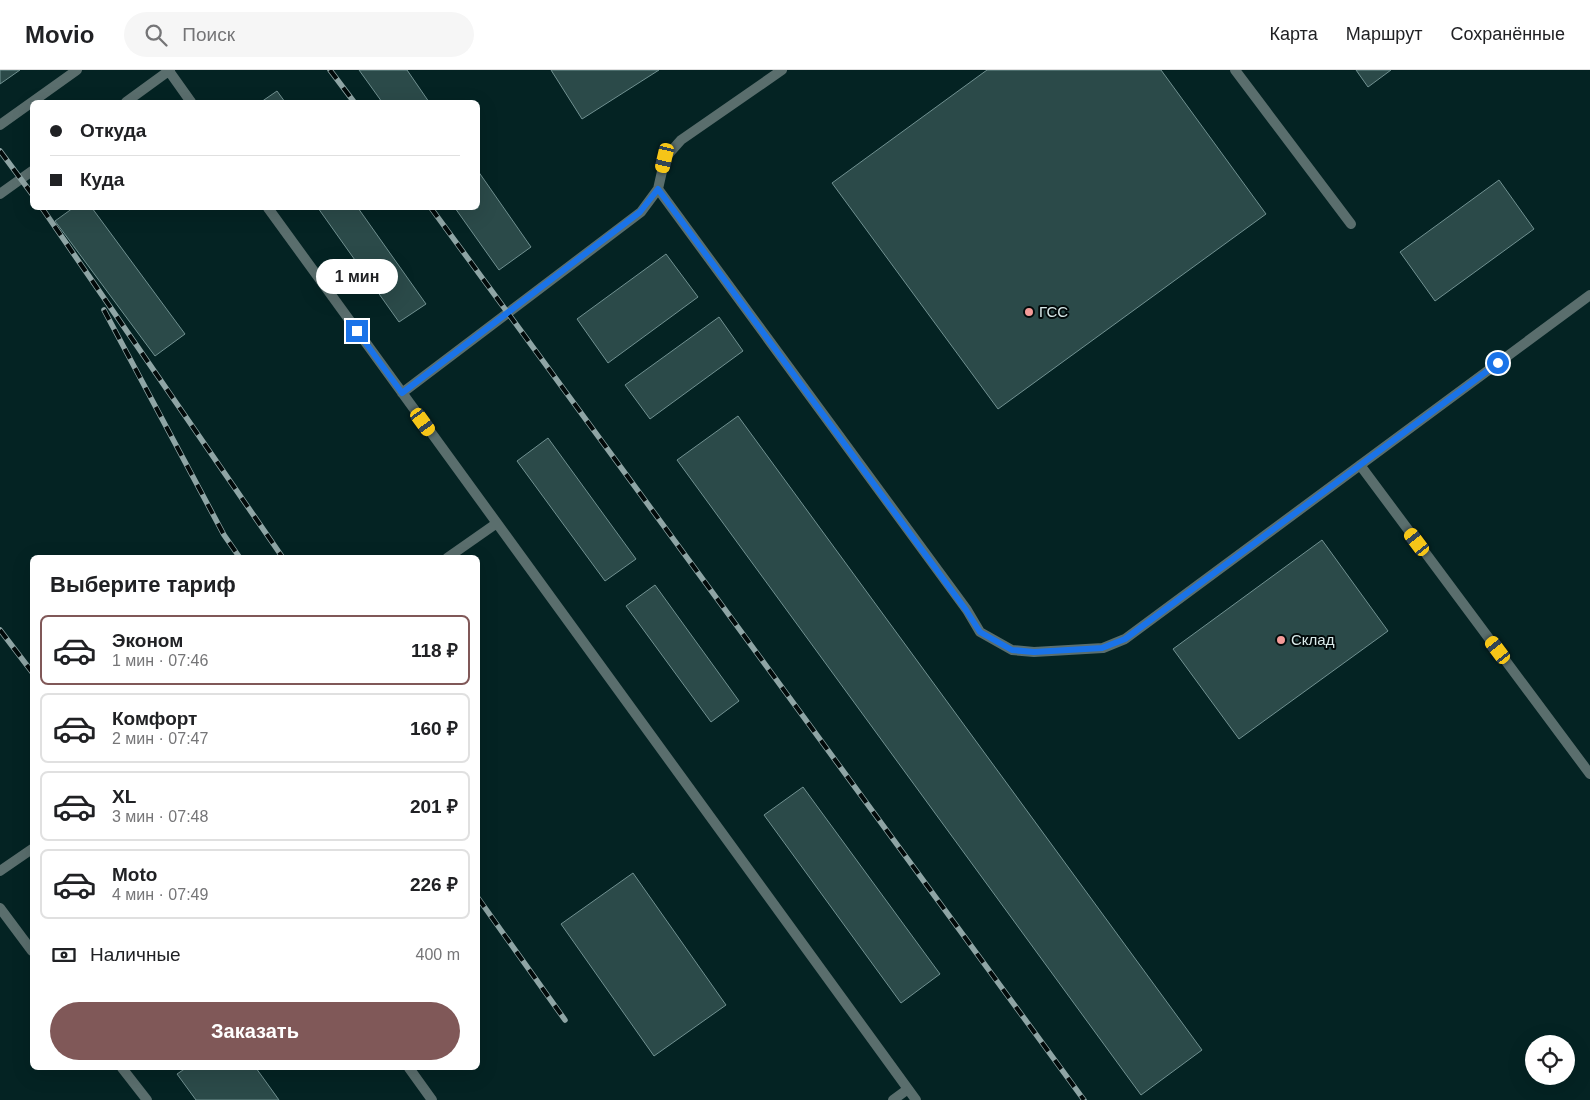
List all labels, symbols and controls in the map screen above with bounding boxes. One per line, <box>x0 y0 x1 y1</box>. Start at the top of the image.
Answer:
search box <box>124 12 474 57</box>
text: Movio <box>25 21 94 48</box>
icon: search <box>142 21 170 49</box>
text: Поиск <box>182 24 235 45</box>
text: Карта <box>1270 24 1318 44</box>
text: Маршрут <box>1346 24 1422 44</box>
text: Сохранённые <box>1450 24 1565 44</box>
text: Откуда <box>80 120 146 141</box>
car <box>654 142 675 174</box>
text: Куда <box>80 169 124 190</box>
callout: 1 мин <box>316 258 398 294</box>
text: 1 мин <box>335 268 379 285</box>
place label: ГСС <box>1039 303 1068 320</box>
marker: ГСС <box>1023 306 1035 318</box>
route end <box>346 320 368 342</box>
route start <box>1487 352 1509 374</box>
car <box>408 405 437 439</box>
car <box>1401 526 1432 558</box>
text: Выберите тариф <box>50 572 236 597</box>
icon: car <box>52 628 97 673</box>
text: Эконом <box>112 630 183 651</box>
place label: Склад <box>1291 631 1335 648</box>
marker: Склад <box>1275 634 1287 646</box>
car <box>1482 634 1513 666</box>
text: 118 ₽ <box>411 640 458 661</box>
text: 1 мин · 07:46 <box>112 652 208 669</box>
icon: car <box>52 706 97 751</box>
text: Комфорт <box>112 708 197 729</box>
text: 160 ₽ <box>410 718 458 739</box>
text: 2 мин · 07:47 <box>112 730 208 747</box>
icon: car <box>52 784 97 829</box>
text: XL <box>112 786 136 807</box>
text: 201 ₽ <box>410 796 458 817</box>
text: 3 мин · 07:48 <box>112 808 208 825</box>
icon: car <box>52 862 97 907</box>
text: Moto <box>112 864 157 885</box>
text: 226 ₽ <box>410 874 458 895</box>
text: 4 мин · 07:49 <box>112 886 208 903</box>
icon: cash <box>50 941 78 969</box>
text: Наличные <box>90 944 181 965</box>
text: 400 m <box>416 946 460 963</box>
button: Заказать <box>50 1002 460 1060</box>
map controls <box>1525 1035 1575 1085</box>
button: locate <box>1525 1035 1575 1085</box>

